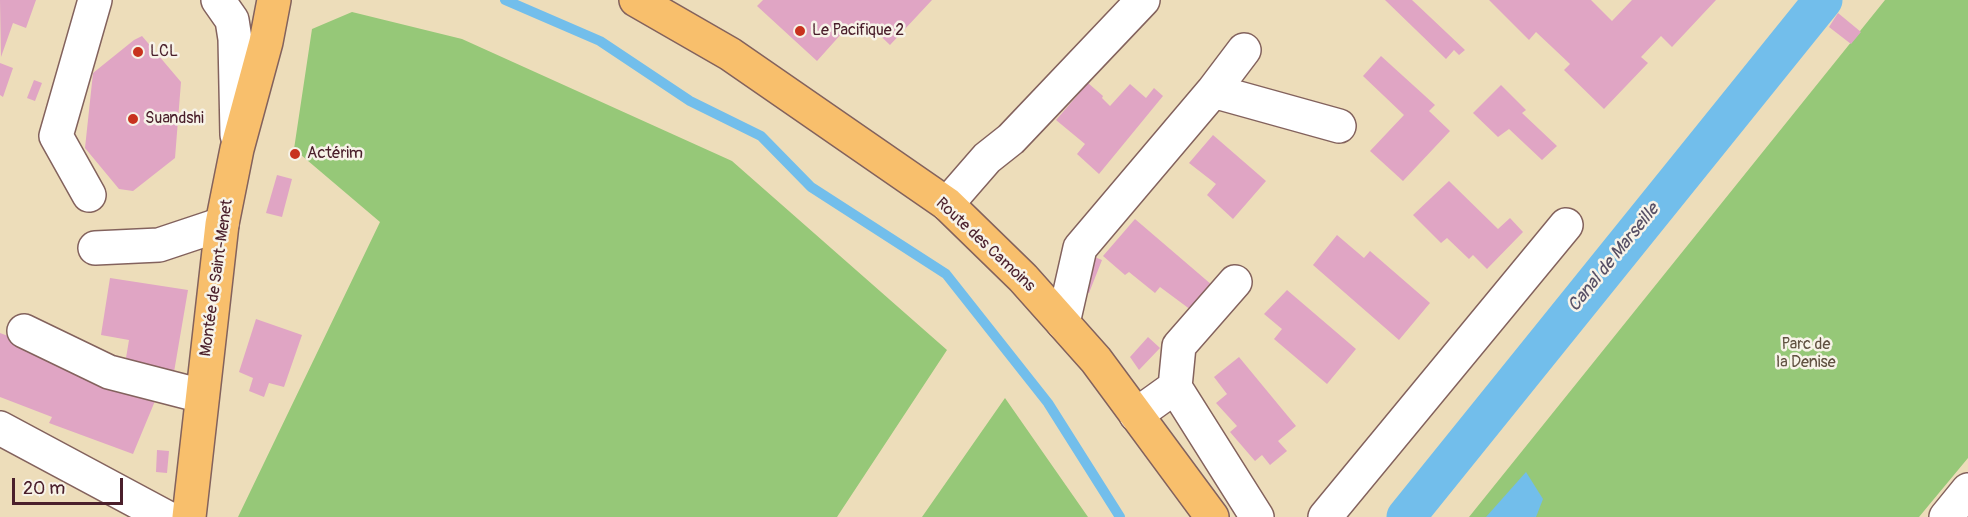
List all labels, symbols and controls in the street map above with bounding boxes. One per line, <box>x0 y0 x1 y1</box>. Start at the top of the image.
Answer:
place label: Le Pacifique 2 <box>812 21 904 41</box>
marker: Le Pacifique 2 <box>793 24 807 38</box>
place label: LCL <box>150 42 178 62</box>
marker: LCL <box>131 45 145 59</box>
place label: Suandshi <box>145 109 204 129</box>
marker: Suandshi <box>126 112 140 126</box>
place label: Actérim <box>307 144 363 164</box>
marker: Actérim <box>288 147 302 161</box>
street label: Route des Camoins <box>931 194 1039 296</box>
street label: Montée de Saint-Menet <box>196 198 238 358</box>
water label: Canal de Marseille <box>1564 200 1664 316</box>
park label: Parc de la Denise <box>1776 335 1836 373</box>
scale bar <box>15 466 126 504</box>
text: 20 m <box>23 477 65 500</box>

